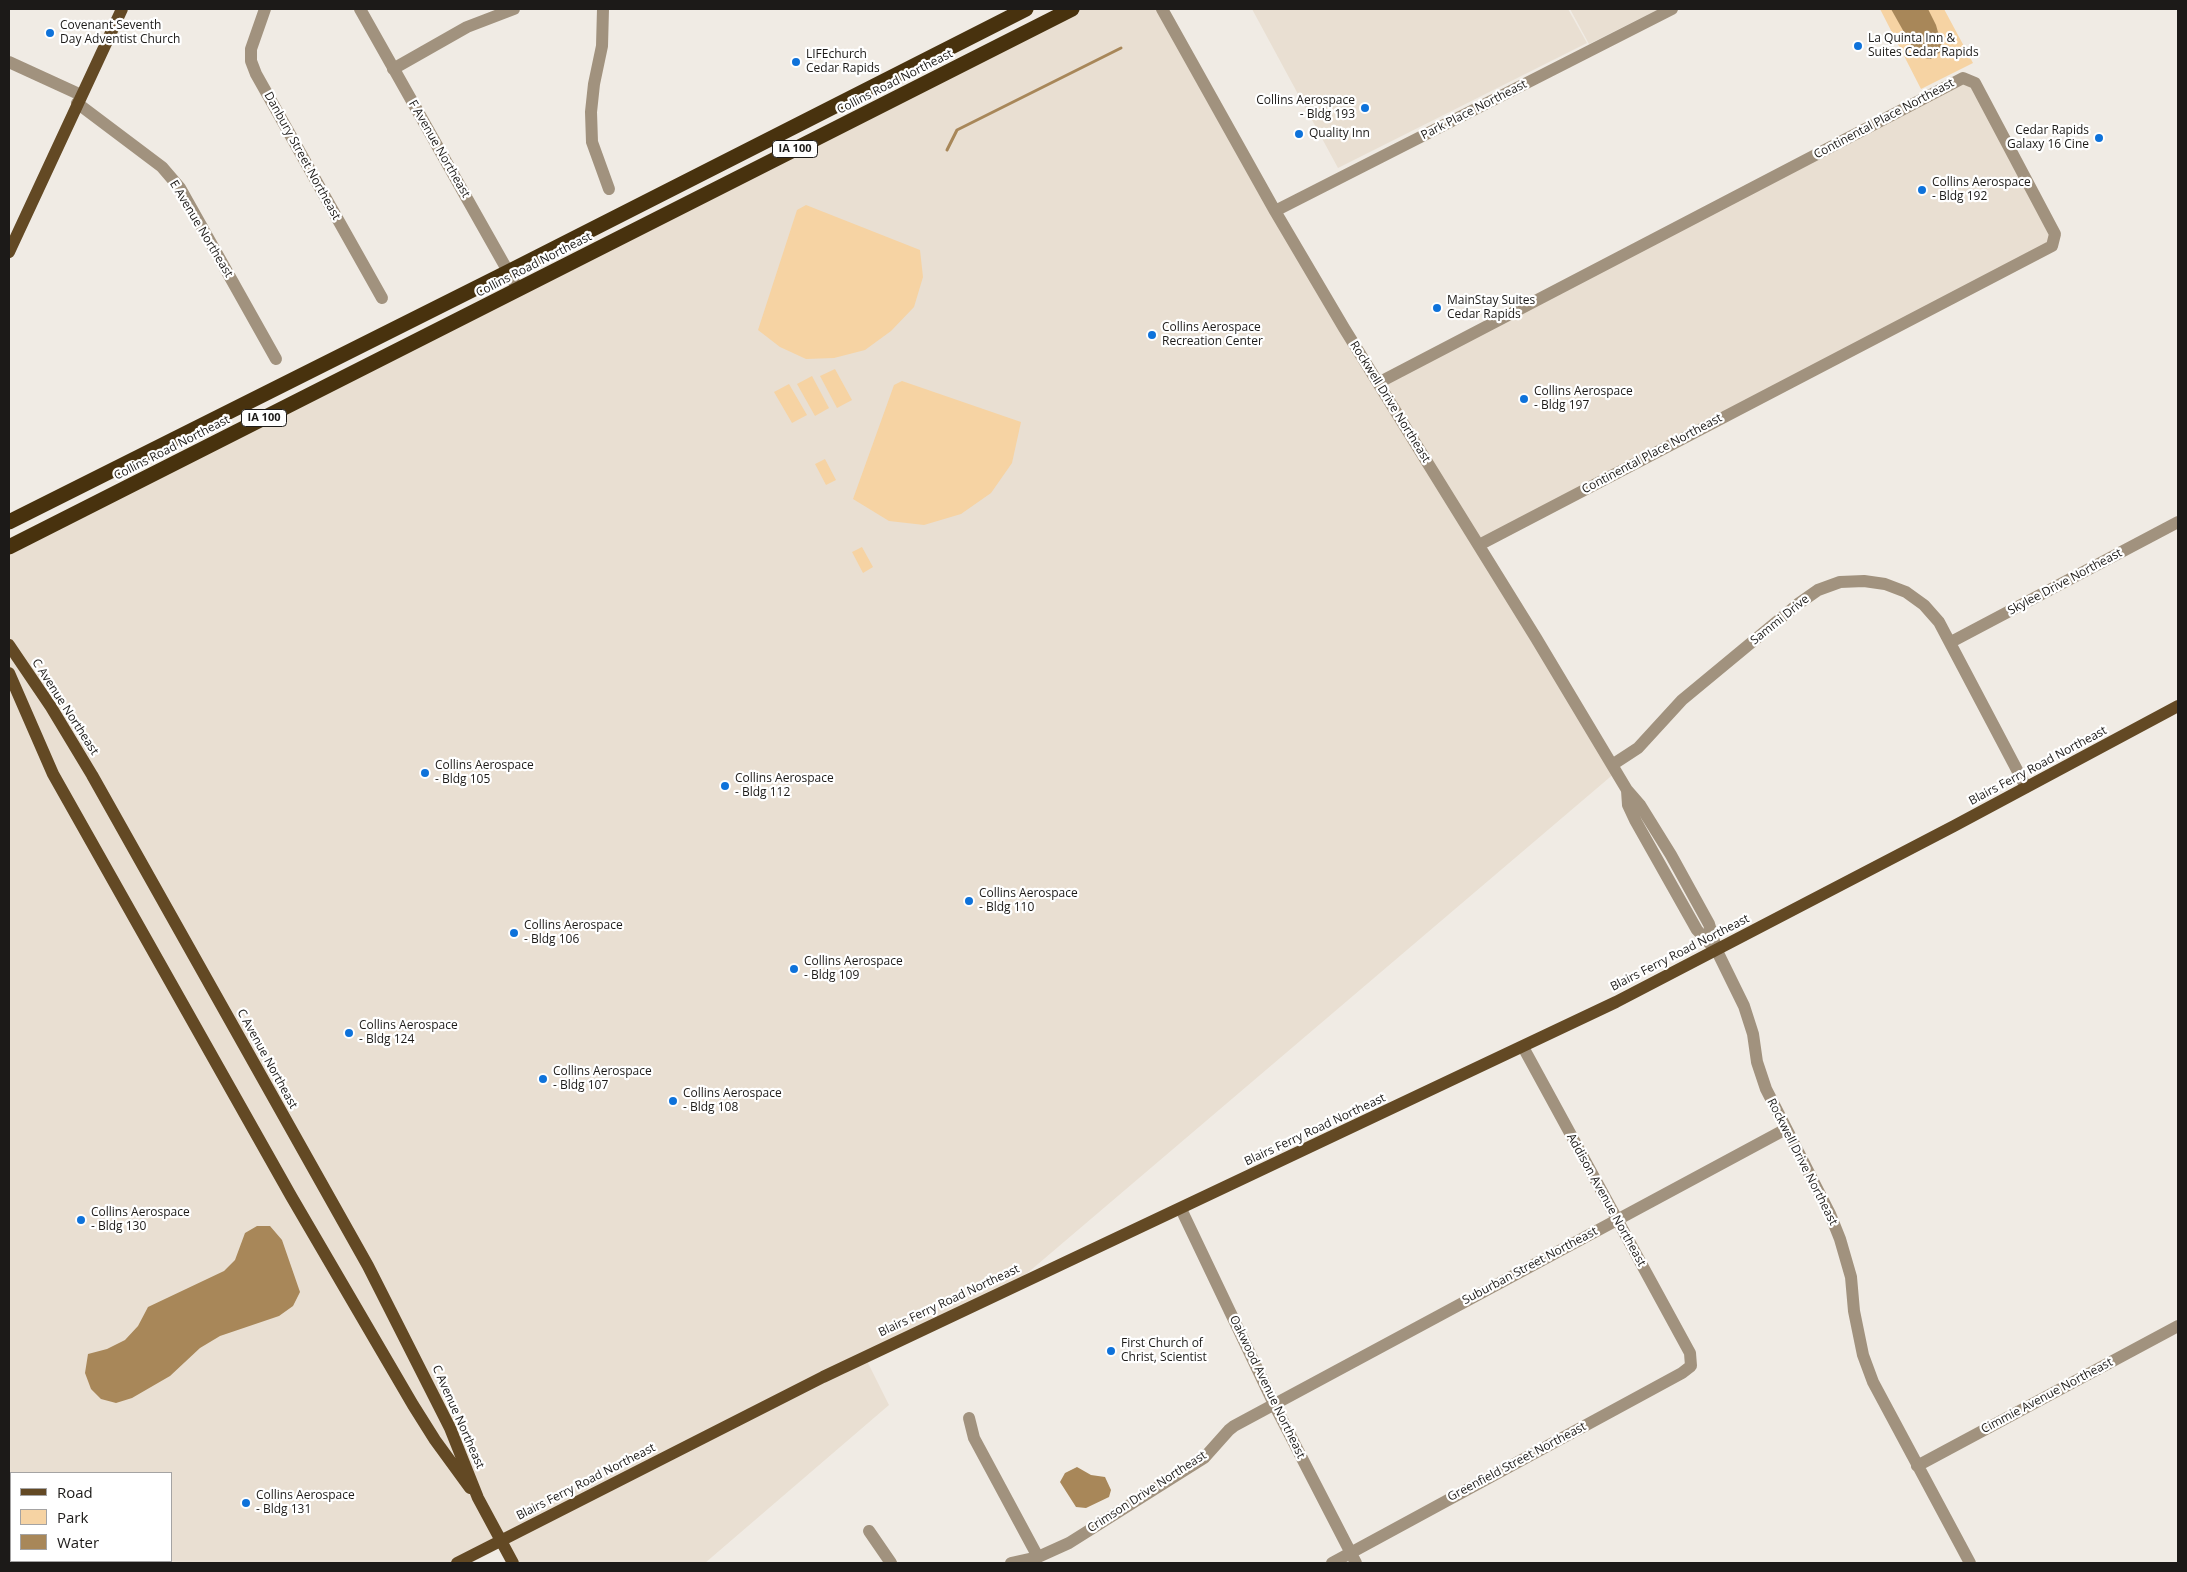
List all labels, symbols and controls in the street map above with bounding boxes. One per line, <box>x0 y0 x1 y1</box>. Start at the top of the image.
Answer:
place label: Covenant Seventh Day Adventist Church <box>60 19 180 47</box>
marker: Covenant Seventh Day Adventist Church <box>44 27 56 39</box>
place label: La Quinta Inn & Suites Cedar Rapids <box>1868 32 1979 60</box>
marker: La Quinta Inn & Suites Cedar Rapids <box>1852 40 1864 52</box>
street label: Collins Road Northeast <box>835 47 955 117</box>
place label: LIFEchurch Cedar Rapids <box>806 48 880 76</box>
marker: LIFEchurch Cedar Rapids <box>790 56 802 68</box>
street label: Continental Place Northeast <box>1811 76 1957 162</box>
street label: Park Place Northeast <box>1419 77 1529 143</box>
street label: Danbury Street Northeast <box>261 89 343 223</box>
place label: Collins Aerospace - Bldg 193 <box>1256 94 1355 122</box>
street label: F Avenue Northeast <box>405 98 473 200</box>
marker: Collins Aerospace - Bldg 193 <box>1359 102 1371 114</box>
place label: Cedar Rapids Galaxy 16 Cine <box>2007 124 2089 152</box>
place label: Quality Inn <box>1309 127 1370 141</box>
marker: Quality Inn <box>1293 128 1305 140</box>
marker: Cedar Rapids Galaxy 16 Cine <box>2093 132 2105 144</box>
road number: IA 100 <box>772 140 818 158</box>
place label: Collins Aerospace - Bldg 192 <box>1932 176 2031 204</box>
street label: E Avenue Northeast <box>166 178 236 280</box>
marker: Collins Aerospace - Bldg 192 <box>1916 184 1928 196</box>
street label: Collins Road Northeast <box>474 230 594 300</box>
place label: MainStay Suites Cedar Rapids <box>1447 294 1535 322</box>
marker: MainStay Suites Cedar Rapids <box>1431 302 1443 314</box>
place label: Collins Aerospace Recreation Center <box>1162 321 1263 349</box>
marker: Collins Aerospace Recreation Center <box>1146 329 1158 341</box>
street label: Rockwell Drive Northeast <box>1347 339 1433 465</box>
place label: Collins Aerospace - Bldg 197 <box>1534 385 1633 413</box>
marker: Collins Aerospace - Bldg 197 <box>1518 393 1530 405</box>
road number: IA 100 <box>242 409 286 426</box>
street label: Continental Place Northeast <box>1579 411 1725 497</box>
street label: Collins Road Northeast <box>112 413 232 483</box>
street label: Skylee Drive Northeast <box>2005 546 2125 618</box>
street label: Sammi Drive <box>1748 592 1812 648</box>
street label: C Avenue Northeast <box>29 656 101 758</box>
street label: Blairs Ferry Road Northeast <box>1967 723 2109 809</box>
place label: Collins Aerospace - Bldg 105 <box>435 759 534 787</box>
marker: Collins Aerospace - Bldg 105 <box>419 767 431 779</box>
place label: Collins Aerospace - Bldg 112 <box>735 772 834 800</box>
marker: Collins Aerospace - Bldg 112 <box>719 780 731 792</box>
place label: Collins Aerospace - Bldg 110 <box>979 887 1078 915</box>
marker: Collins Aerospace - Bldg 110 <box>963 895 975 907</box>
street label: Blairs Ferry Road Northeast <box>1608 912 1752 994</box>
place label: Collins Aerospace - Bldg 106 <box>524 919 623 947</box>
marker: Collins Aerospace - Bldg 106 <box>508 927 520 939</box>
place label: Collins Aerospace - Bldg 109 <box>804 955 903 983</box>
marker: Collins Aerospace - Bldg 109 <box>788 963 800 975</box>
street label: C Avenue Northeast <box>234 1007 300 1111</box>
place label: Collins Aerospace - Bldg 124 <box>359 1019 458 1047</box>
marker: Collins Aerospace - Bldg 124 <box>343 1027 355 1039</box>
place label: Collins Aerospace - Bldg 107 <box>553 1065 652 1093</box>
marker: Collins Aerospace - Bldg 107 <box>537 1073 549 1085</box>
place label: Collins Aerospace - Bldg 108 <box>683 1087 782 1115</box>
street label: Blairs Ferry Road Northeast <box>1242 1091 1388 1169</box>
marker: Collins Aerospace - Bldg 108 <box>667 1095 679 1107</box>
street label: Rockwell Drive Northeast <box>1764 1096 1840 1228</box>
street label: Addison Avenue Northeast <box>1563 1131 1649 1269</box>
place label: Collins Aerospace - Bldg 130 <box>91 1206 190 1234</box>
marker: Collins Aerospace - Bldg 130 <box>75 1214 87 1226</box>
street label: Suburban Street Northeast <box>1460 1224 1600 1308</box>
street label: Blairs Ferry Road Northeast <box>876 1262 1022 1340</box>
street label: Oakwood Avenue Northeast <box>1226 1313 1308 1461</box>
place label: First Church of Christ, Scientist <box>1121 1337 1207 1365</box>
marker: First Church of Christ, Scientist <box>1105 1345 1117 1357</box>
street label: Cimmie Avenue Northeast <box>1979 1355 2115 1437</box>
street label: C Avenue Northeast <box>429 1363 487 1471</box>
street label: Greenfield Street Northeast <box>1445 1419 1589 1505</box>
street label: Blairs Ferry Road Northeast <box>514 1441 658 1523</box>
street label: Crimson Drive Northeast <box>1085 1448 1209 1536</box>
legend <box>10 1472 172 1562</box>
text: Road <box>57 1482 93 1502</box>
place label: Collins Aerospace - Bldg 131 <box>256 1489 355 1517</box>
marker: Collins Aerospace - Bldg 131 <box>240 1497 252 1509</box>
text: Park <box>57 1507 88 1527</box>
text: Water <box>57 1532 99 1552</box>

